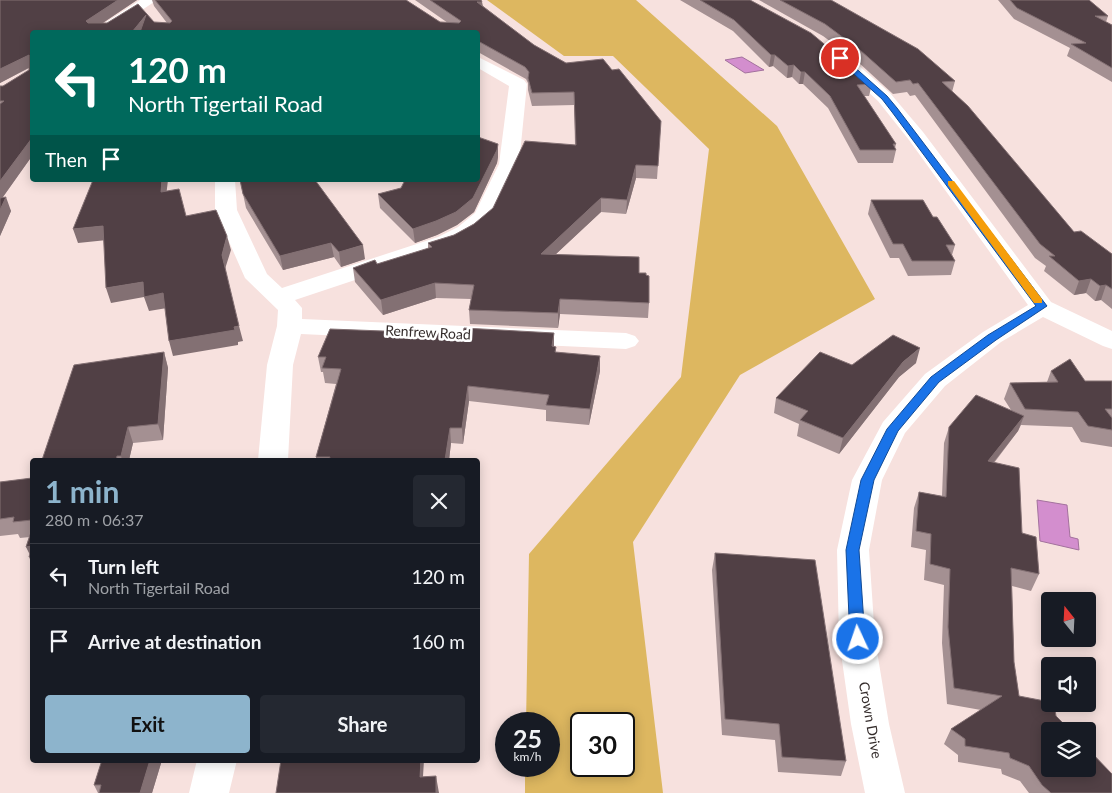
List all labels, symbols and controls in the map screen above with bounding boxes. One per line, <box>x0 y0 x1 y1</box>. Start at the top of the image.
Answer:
pin <box>819 37 861 79</box>
icon: arrive <box>826 44 854 72</box>
text: 120 m <box>128 48 227 90</box>
icon: left <box>45 50 110 115</box>
text: North Tigertail Road <box>128 90 323 117</box>
icon: arrive <box>97 145 125 173</box>
text: Then <box>45 148 87 171</box>
street label: Renfrew Road <box>385 321 471 343</box>
text: 1 min <box>45 473 119 509</box>
button: close <box>413 475 465 527</box>
text: 280 m · 06:37 <box>45 510 144 529</box>
text: Turn left <box>88 555 159 578</box>
icon: left <box>45 562 73 590</box>
text: 120 m <box>411 565 465 588</box>
text: North Tigertail Road <box>88 578 230 597</box>
north arrow <box>1041 592 1096 648</box>
map controls <box>1041 592 1096 777</box>
position arrow <box>831 612 883 664</box>
icon: arrive <box>45 627 73 655</box>
text: Arrive at destination <box>88 630 261 653</box>
text: 160 m <box>411 630 465 653</box>
button: sound <box>1041 657 1096 712</box>
street label: Crown Drive <box>856 680 886 760</box>
button: Exit <box>45 695 250 753</box>
button: Share <box>260 695 465 753</box>
speed limit sign: 30 <box>570 712 635 777</box>
button: layers <box>1041 722 1096 777</box>
text: 25 <box>513 723 542 753</box>
text: km/h <box>513 749 542 764</box>

